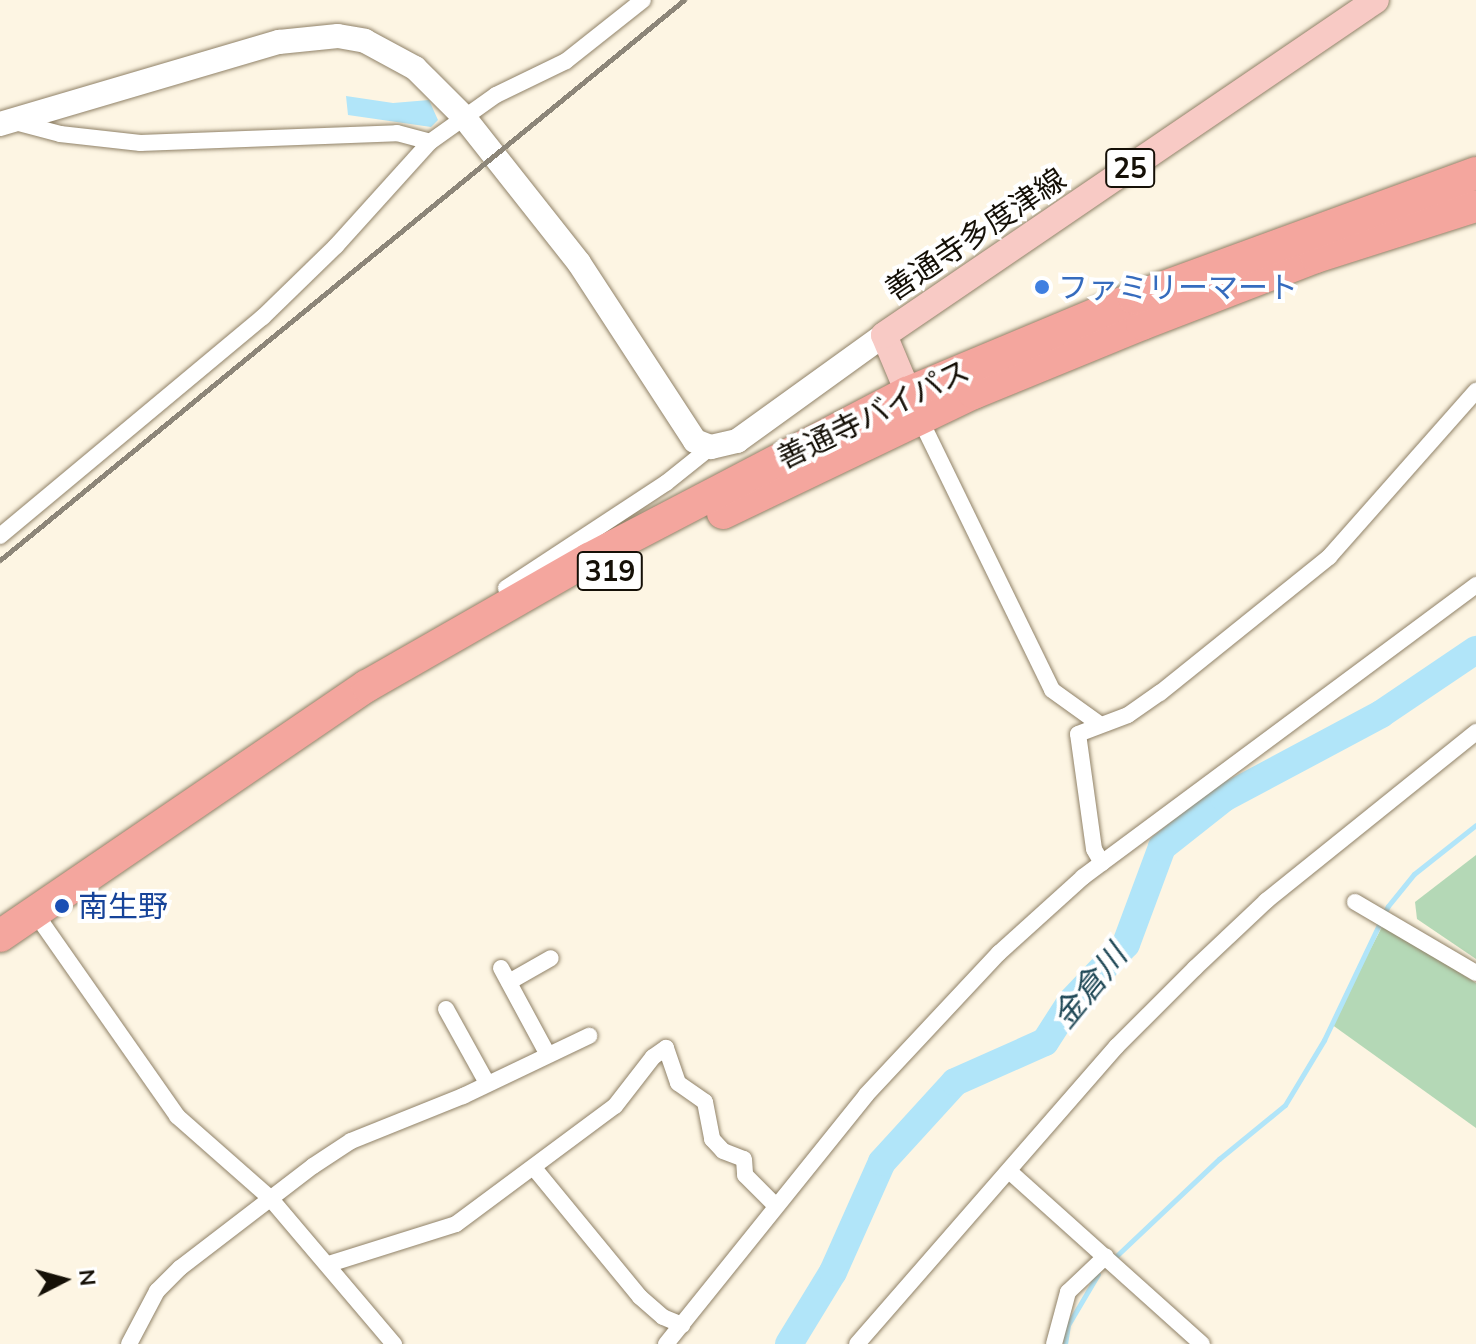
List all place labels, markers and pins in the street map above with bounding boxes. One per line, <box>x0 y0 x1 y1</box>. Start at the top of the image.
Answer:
place label: ファミリーマート <box>1058 269 1298 305</box>
marker: ファミリーマート <box>1033 278 1051 296</box>
place label: 南生野 <box>78 888 168 924</box>
marker: 南生野 <box>53 897 71 915</box>

